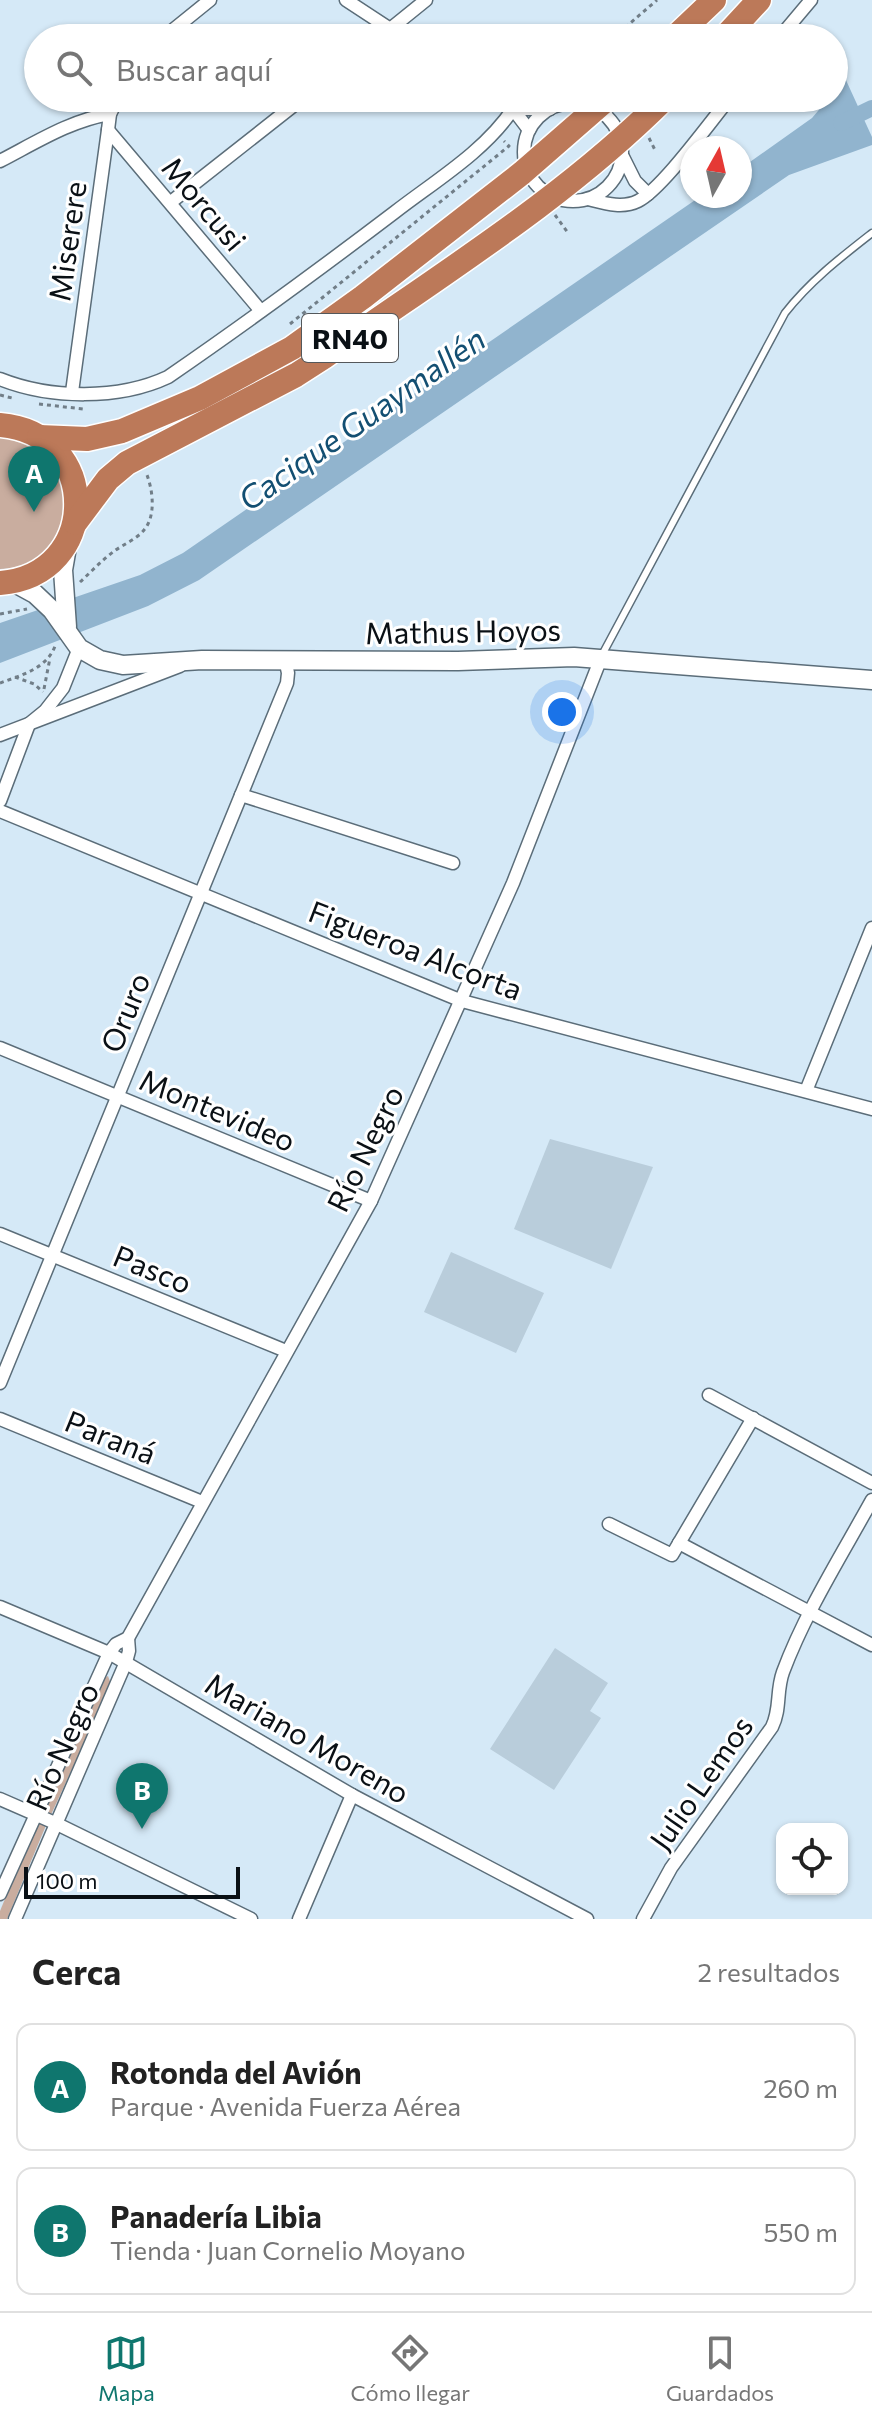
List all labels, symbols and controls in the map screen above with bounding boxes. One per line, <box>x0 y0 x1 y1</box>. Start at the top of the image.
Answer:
search box <box>24 24 848 112</box>
icon: search <box>52 46 96 90</box>
text: Buscar aquí <box>116 50 272 87</box>
north arrow <box>680 136 752 208</box>
street label: Morcusi <box>155 149 255 257</box>
street label: Miserere <box>39 179 93 303</box>
road number: RN40 <box>302 314 398 362</box>
water label: Cacique Guaymallén <box>230 318 492 518</box>
pin: A <box>8 446 60 512</box>
street label: Mathus Hoyos <box>365 610 561 650</box>
your location <box>542 692 582 732</box>
street label: Figueroa Alcorta <box>304 891 528 1007</box>
street label: Oruro <box>91 967 157 1057</box>
street label: Montevideo <box>135 1060 301 1158</box>
street label: Río Negro <box>318 1079 410 1217</box>
street label: Pasco <box>109 1236 197 1300</box>
street label: Paraná <box>60 1401 162 1471</box>
street label: Mariano Moreno <box>199 1664 417 1810</box>
street label: Río Negro <box>17 1677 105 1815</box>
street label: Julio Lemos <box>640 1708 760 1856</box>
pin: B <box>116 1763 168 1829</box>
map controls <box>776 1823 848 1895</box>
button: locate <box>776 1823 848 1895</box>
scale bar <box>24 1863 240 1899</box>
text: 100 m <box>36 1867 98 1894</box>
text: Cerca <box>32 1950 121 1992</box>
text: 2 resultados <box>698 1956 840 1987</box>
text: Rotonda del Avión <box>110 2053 362 2090</box>
text: A <box>51 2072 69 2103</box>
text: 260 m <box>763 2072 838 2103</box>
text: Parque · Avenida Fuerza Aérea <box>110 2090 461 2121</box>
text: Panadería Libia <box>110 2197 322 2234</box>
text: B <box>51 2216 69 2247</box>
text: 550 m <box>763 2216 838 2247</box>
text: Tienda · Juan Cornelio Moyano <box>110 2234 466 2265</box>
tab: Mapa <box>98 2331 155 2406</box>
tab: Cómo llegar <box>351 2331 470 2406</box>
tab: Guardados <box>666 2331 774 2406</box>

